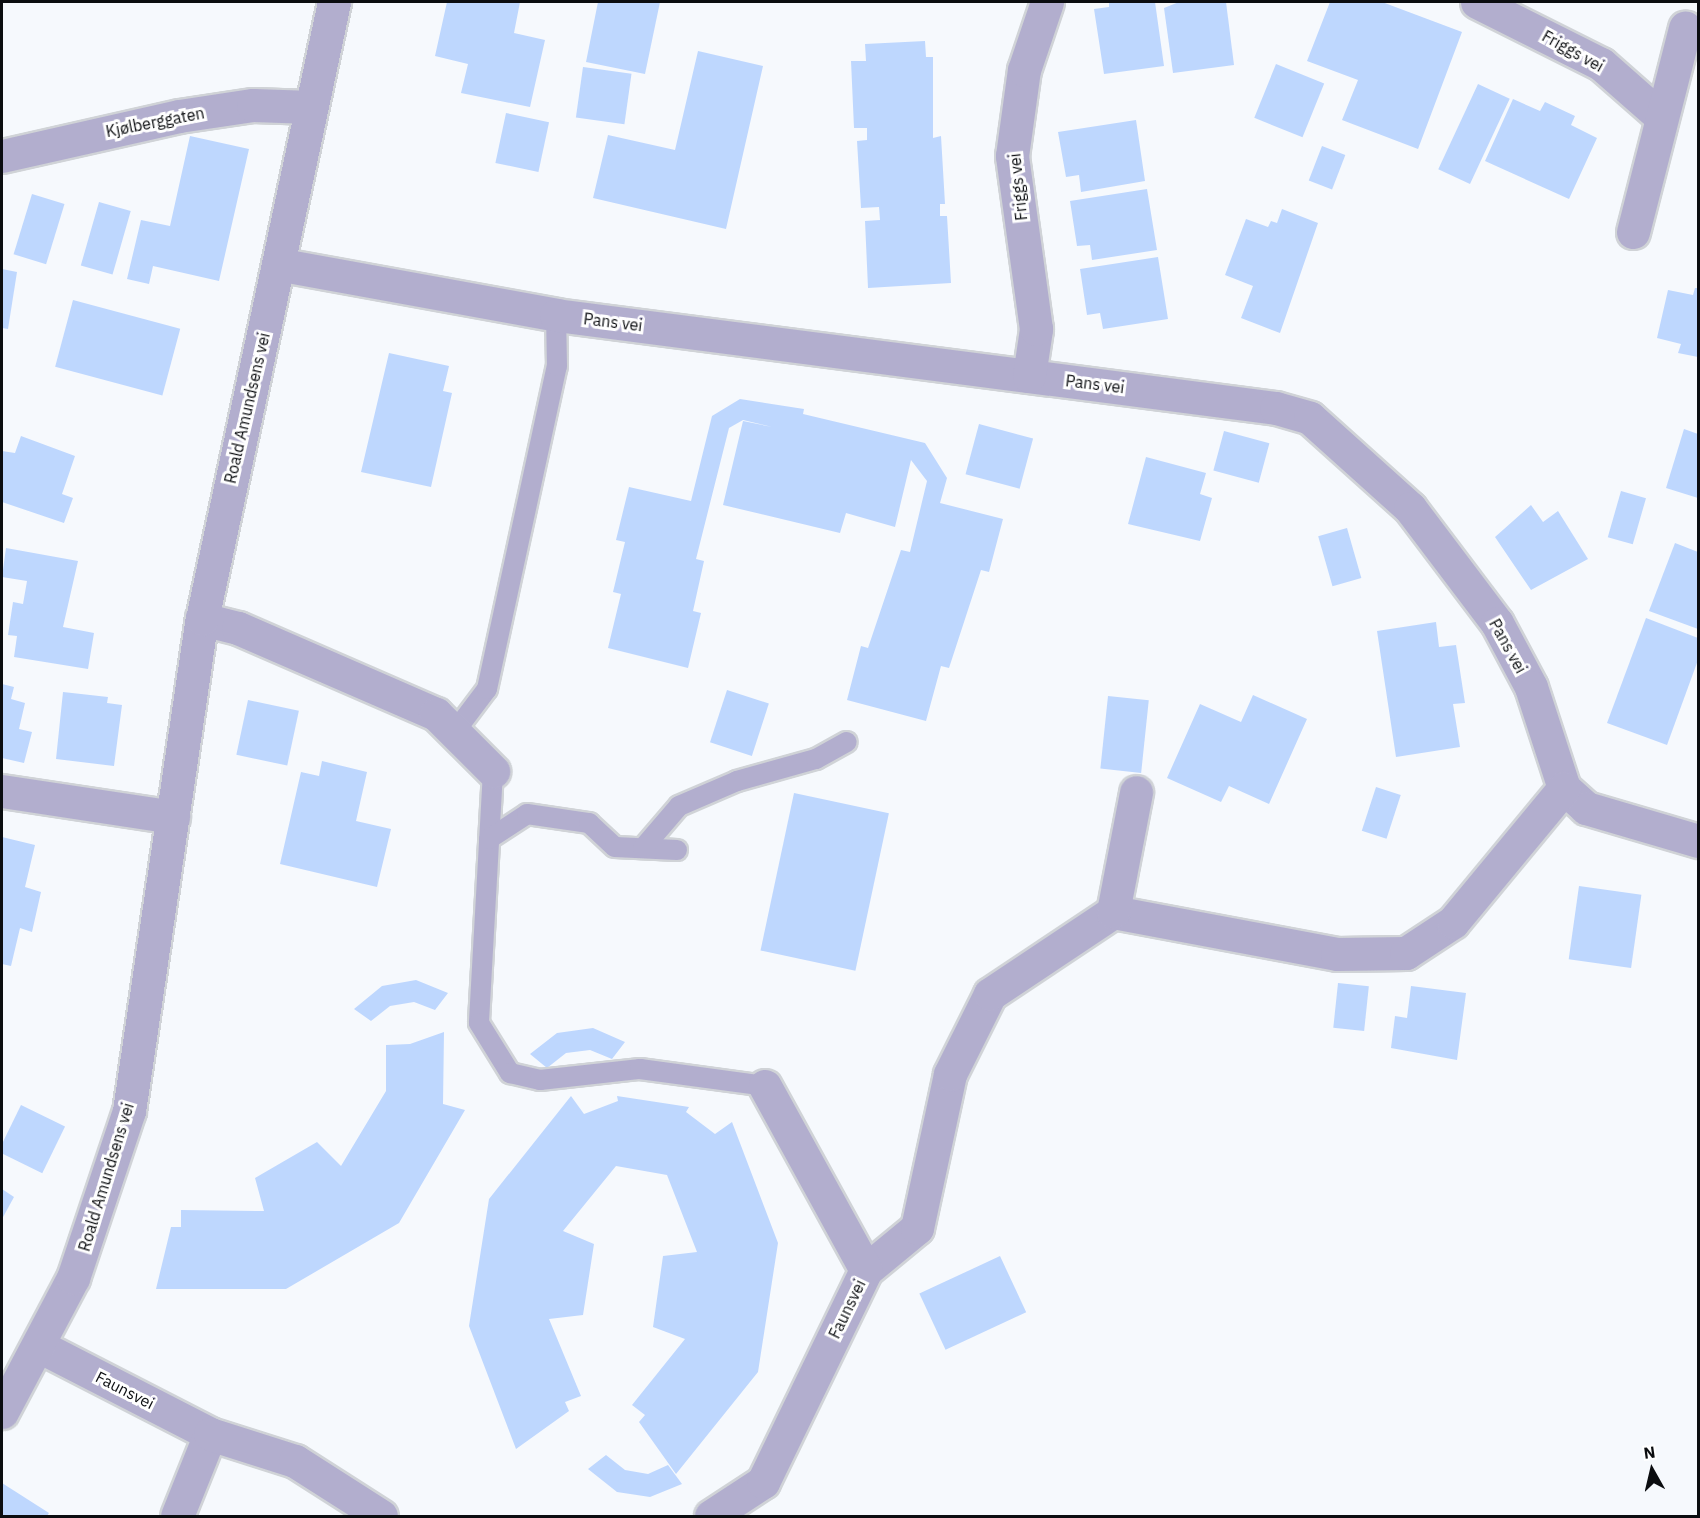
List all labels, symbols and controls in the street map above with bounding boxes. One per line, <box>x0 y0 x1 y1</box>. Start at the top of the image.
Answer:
street label: Friggs vei <box>1539 26 1607 76</box>
street label: Kjølberggaten <box>104 103 206 141</box>
street label: Friggs vei <box>1005 152 1031 222</box>
street label: Pans vei <box>582 309 644 335</box>
street label: Roald Amundsens vei <box>220 331 274 485</box>
street label: Pans vei <box>1064 371 1126 397</box>
street label: Pans vei <box>1485 615 1531 677</box>
street label: Roald Amundsens vei <box>74 1100 138 1254</box>
street label: Faunsvei <box>825 1276 869 1342</box>
street label: Faunsvei <box>93 1367 157 1413</box>
north arrow <box>1622 1440 1682 1500</box>
text: N <box>1642 1441 1657 1463</box>

